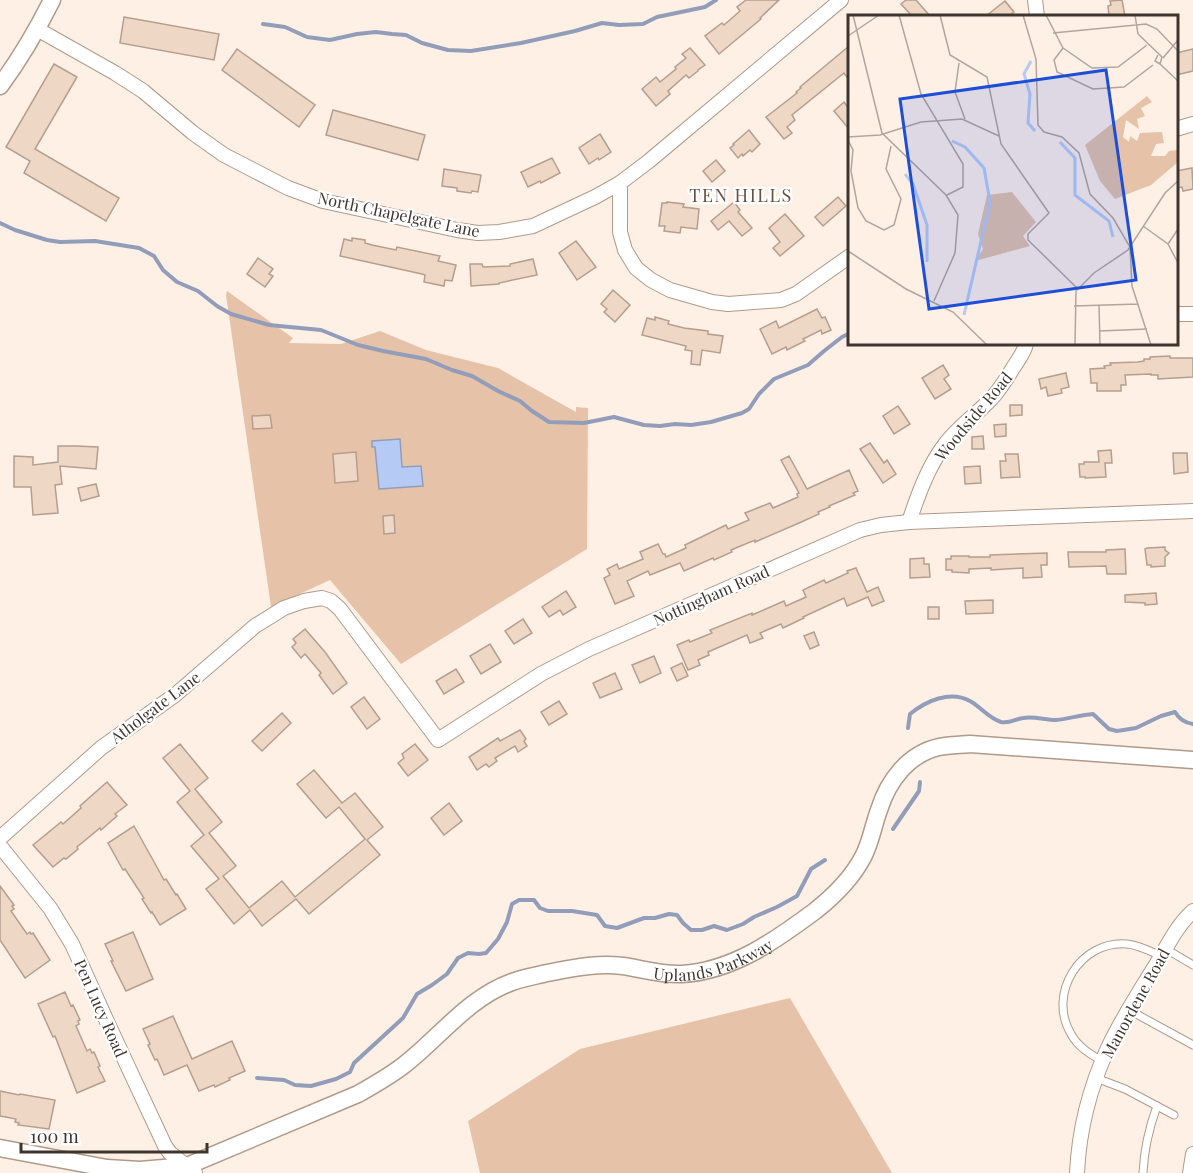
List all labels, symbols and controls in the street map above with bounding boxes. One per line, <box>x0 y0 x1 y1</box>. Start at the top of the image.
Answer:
inset map <box>848 15 1178 345</box>
district label: TEN HILLS <box>689 183 793 207</box>
street label: North Chapelgate Lane <box>316 187 482 241</box>
street label: Woodside Road <box>929 367 1016 466</box>
street label: Nottingham Road <box>650 560 772 630</box>
street label: Atholgate Lane <box>105 666 204 748</box>
street label: Uplands Parkway <box>652 933 776 985</box>
street label: Manordene Road <box>1096 944 1174 1062</box>
street label: Pen Lucy Road <box>70 956 132 1060</box>
scale bar <box>21 1116 207 1154</box>
text: 100 m <box>30 1124 79 1148</box>

